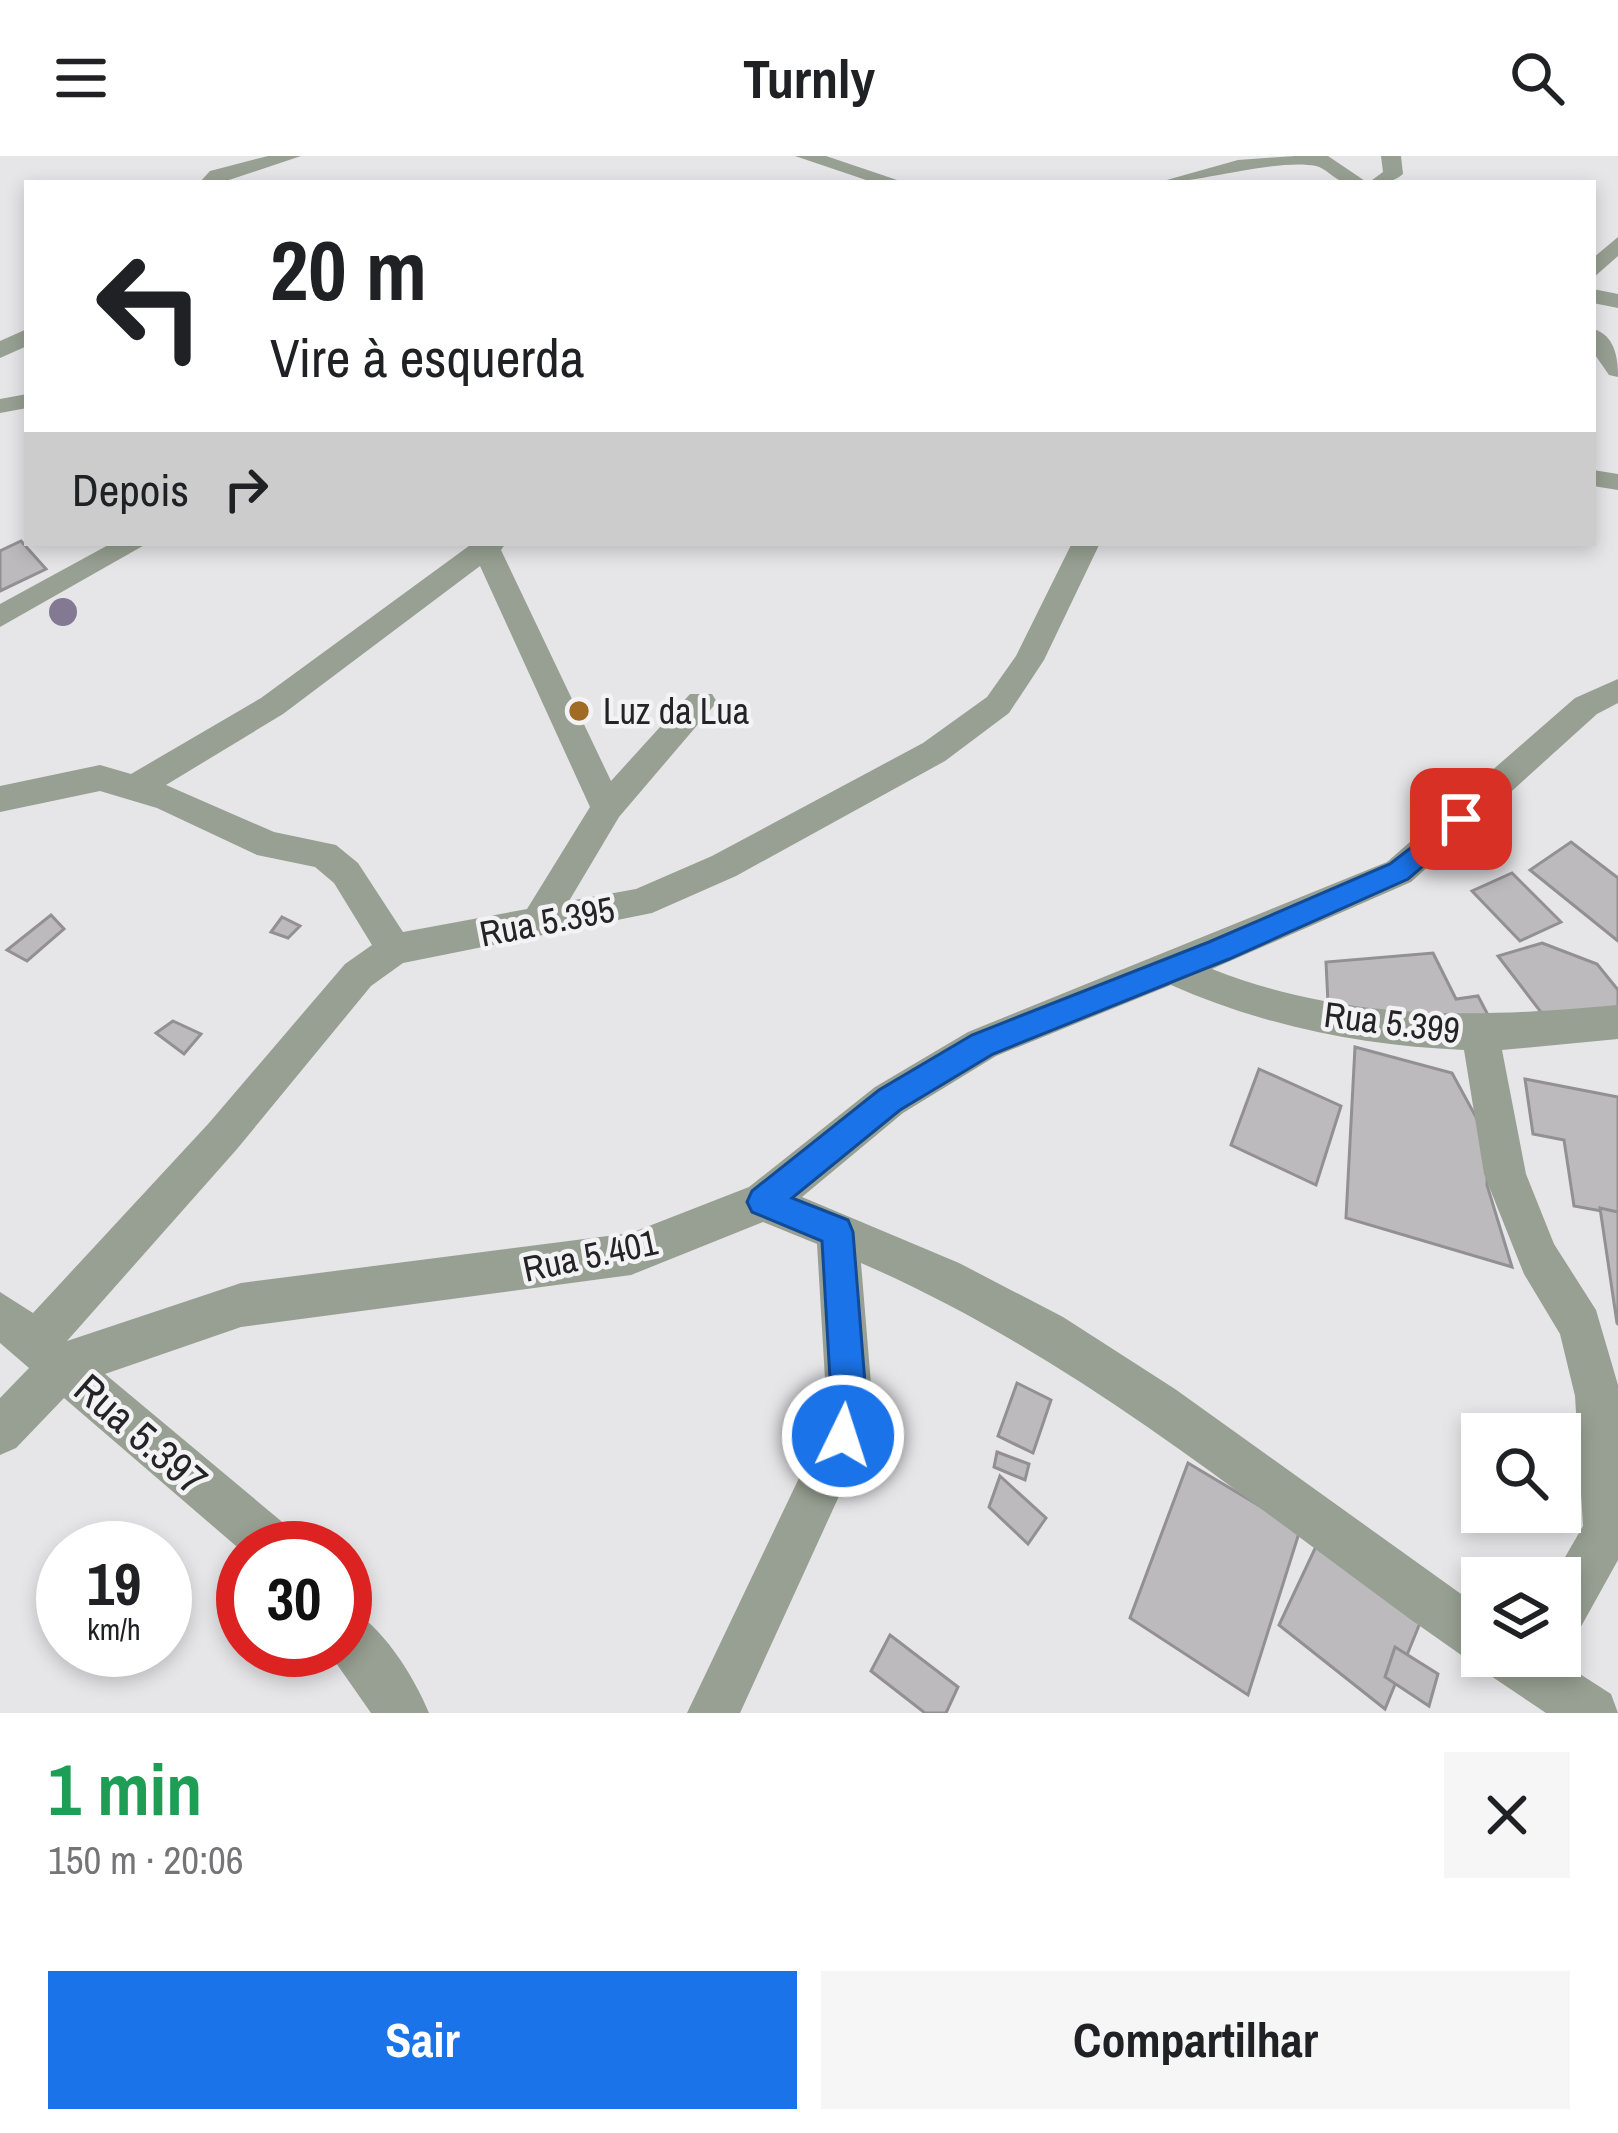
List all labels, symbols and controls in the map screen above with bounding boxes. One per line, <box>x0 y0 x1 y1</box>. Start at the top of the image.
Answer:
text: Turnly <box>743 42 875 115</box>
icon: menu <box>48 45 114 111</box>
icon: search <box>1504 45 1570 111</box>
text: 20 m <box>270 213 427 326</box>
icon: left <box>72 228 228 384</box>
text: Vire à esquerda <box>270 321 584 394</box>
icon: right <box>213 456 279 522</box>
text: Depois <box>72 459 189 520</box>
place label: Luz da Lua <box>603 687 749 735</box>
marker: Luz da Lua <box>566 698 592 724</box>
pin <box>1410 768 1512 870</box>
icon: arrive <box>1428 786 1494 852</box>
street label: Rua 5.395 <box>476 884 618 958</box>
street label: Rua 5.399 <box>1321 990 1463 1054</box>
street label: Rua 5.401 <box>518 1217 662 1293</box>
street label: Rua 5.397 <box>63 1361 219 1507</box>
position arrow <box>780 1373 906 1499</box>
map controls <box>1461 1413 1581 1677</box>
button: search <box>1461 1413 1581 1533</box>
speed limit sign: 30 <box>216 1521 372 1677</box>
text: 19 <box>87 1543 141 1624</box>
button: layers <box>1461 1557 1581 1677</box>
text: km/h <box>87 1609 141 1649</box>
text: 1 min <box>48 1740 202 1837</box>
button: close <box>1444 1752 1570 1878</box>
text: 150 m · 20:06 <box>48 1834 244 1886</box>
button: Sair <box>48 1971 797 2109</box>
button: Compartilhar <box>821 1971 1570 2109</box>

